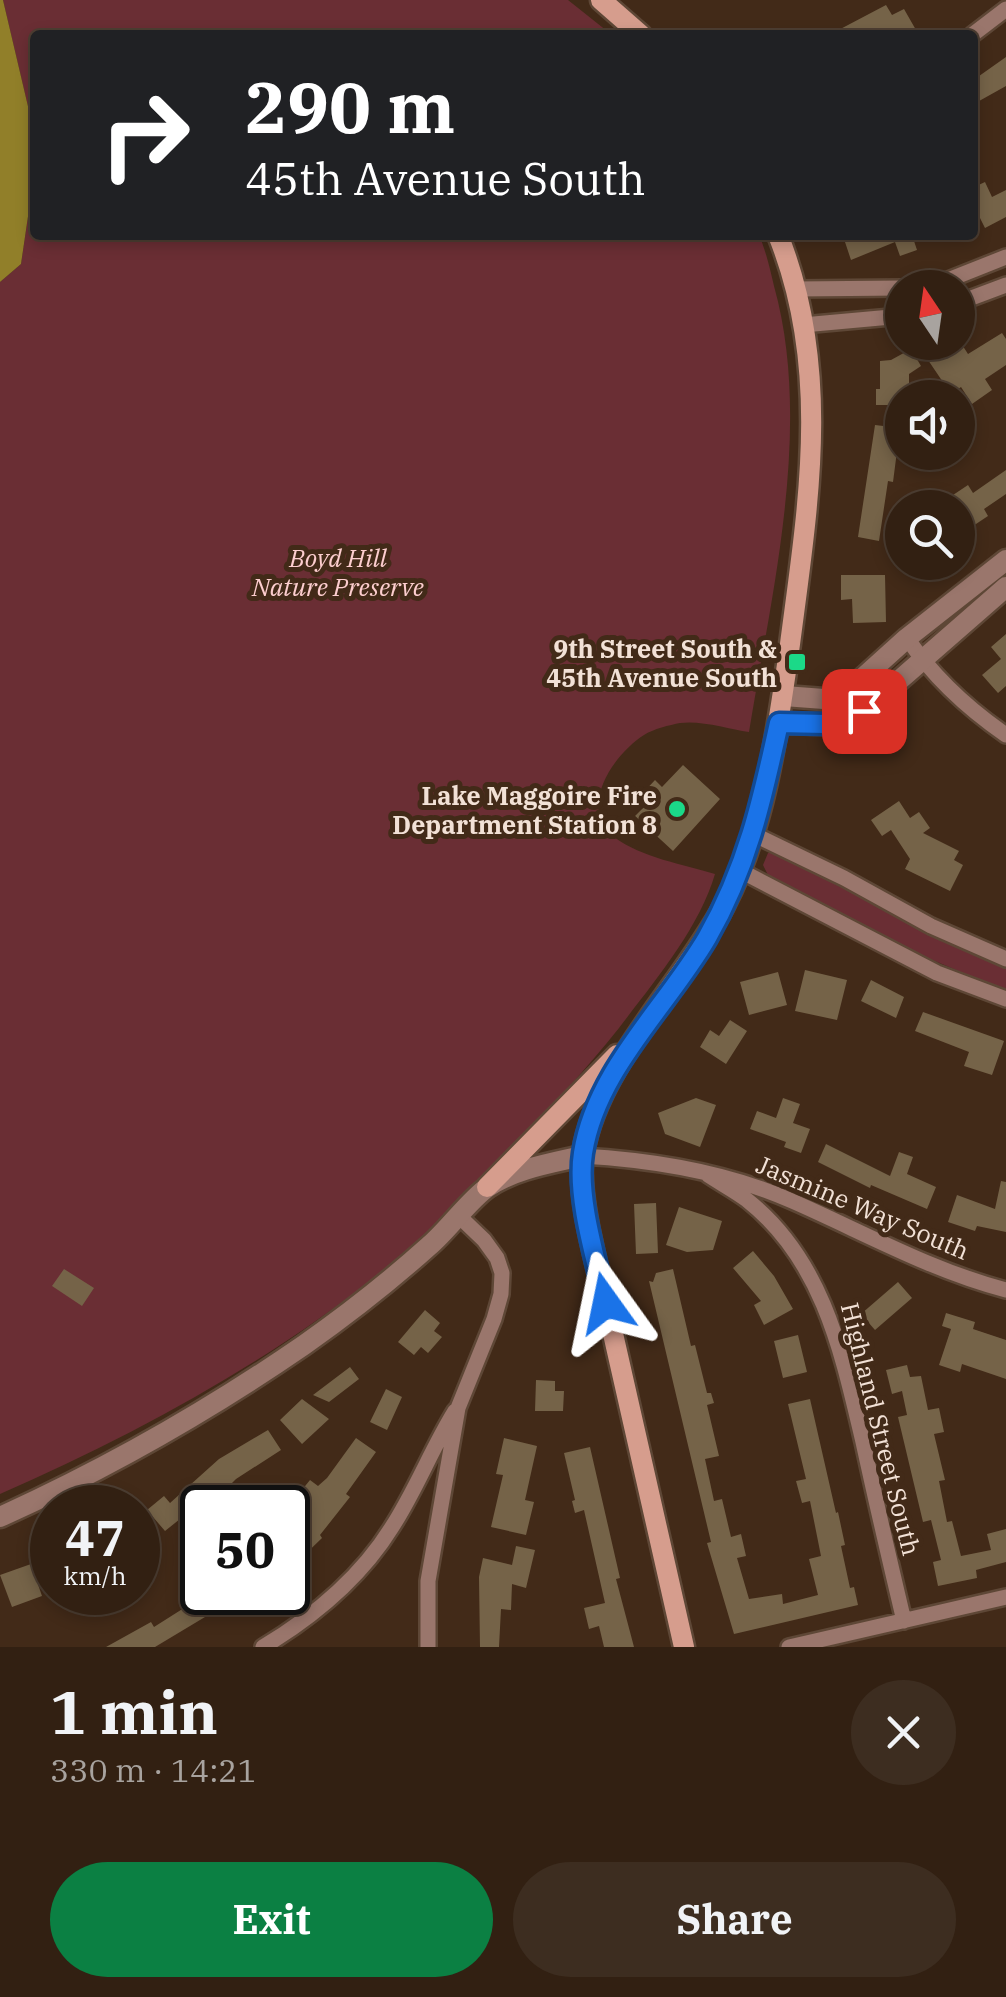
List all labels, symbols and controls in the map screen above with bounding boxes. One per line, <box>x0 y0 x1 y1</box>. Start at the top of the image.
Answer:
text: 290 m <box>245 61 455 152</box>
icon: right <box>80 70 210 200</box>
text: 45th Avenue South <box>245 149 646 207</box>
north arrow <box>885 270 975 360</box>
map controls <box>885 270 975 580</box>
button: sound <box>885 380 975 470</box>
button: search <box>885 490 975 580</box>
park label: Boyd Hill Nature Preserve <box>251 541 424 603</box>
place label: 9th Street South & 45th Avenue South <box>546 632 777 694</box>
marker: 9th Street South & 45th Avenue South <box>786 651 808 673</box>
pin <box>822 669 907 754</box>
icon: arrive <box>837 684 892 739</box>
place label: Lake Maggoire Fire Department Station 8 <box>392 779 657 841</box>
marker: Lake Maggoire Fire Department Station 8 <box>666 798 688 820</box>
street label: Jasmine Way South <box>752 1147 974 1267</box>
position arrow <box>554 1251 658 1355</box>
street label: Highland Street South <box>834 1299 928 1559</box>
speed limit sign: 50 <box>180 1485 310 1615</box>
text: 47 <box>65 1505 125 1570</box>
text: km/h <box>63 1559 127 1592</box>
text: 1 min <box>50 1672 218 1751</box>
button: close <box>851 1680 956 1785</box>
text: 330 m · 14:21 <box>50 1749 257 1791</box>
button: Exit <box>50 1862 493 1977</box>
button: Share <box>513 1862 956 1977</box>

